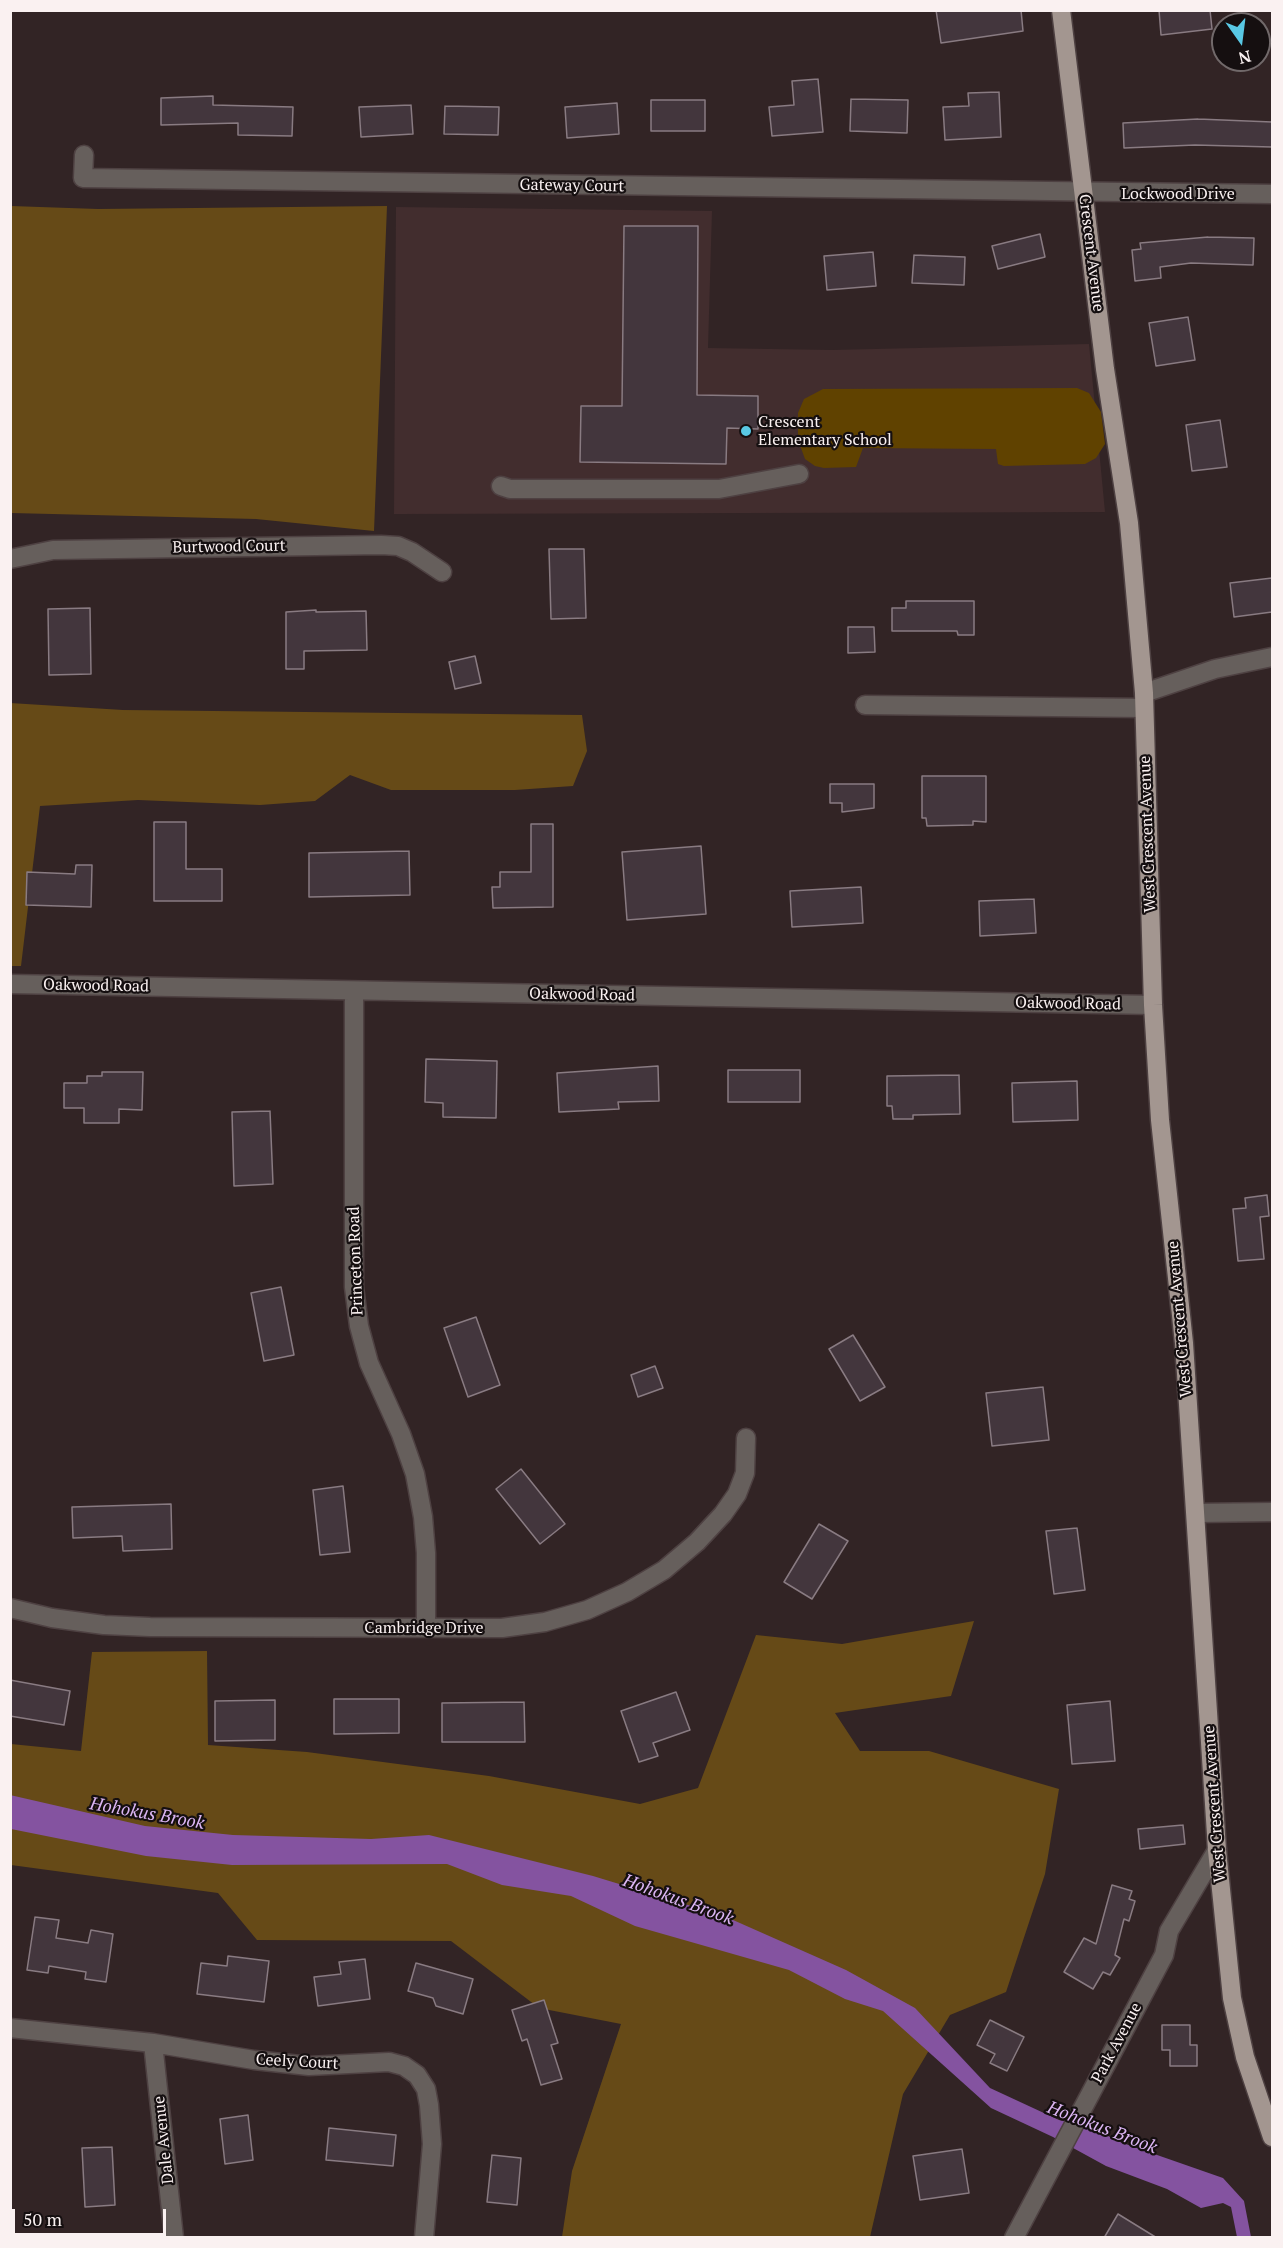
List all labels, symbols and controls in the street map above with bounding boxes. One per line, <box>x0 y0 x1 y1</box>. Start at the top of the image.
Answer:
north arrow <box>1211 12 1271 72</box>
text: N <box>1236 45 1253 70</box>
street label: Gateway Court <box>519 175 625 197</box>
street label: Lockwood Drive <box>1121 184 1235 204</box>
street label: Crescent Avenue <box>1074 193 1108 313</box>
place label: Crescent Elementary School <box>758 412 892 450</box>
marker: Crescent Elementary School <box>739 424 753 438</box>
street label: Burtwood Court <box>172 536 286 558</box>
street label: West Crescent Avenue <box>1136 755 1160 913</box>
street label: Oakwood Road <box>43 975 149 997</box>
street label: Oakwood Road <box>529 984 635 1006</box>
street label: Oakwood Road <box>1015 993 1121 1015</box>
street label: Princeton Road <box>345 1206 367 1316</box>
street label: West Crescent Avenue <box>1164 1240 1196 1398</box>
street label: Cambridge Drive <box>364 1618 484 1638</box>
street label: West Crescent Avenue <box>1200 1725 1230 1883</box>
water label: Hohokus Brook <box>88 1793 206 1835</box>
water label: Hohokus Brook <box>620 1870 736 1930</box>
street label: Park Avenue <box>1088 2000 1146 2086</box>
street label: Ceely Court <box>255 2050 339 2074</box>
street label: Dale Avenue <box>150 2095 178 2185</box>
water label: Hohokus Brook <box>1044 2097 1160 2159</box>
scale bar <box>15 2197 170 2235</box>
text: 50 m <box>23 2207 62 2231</box>

